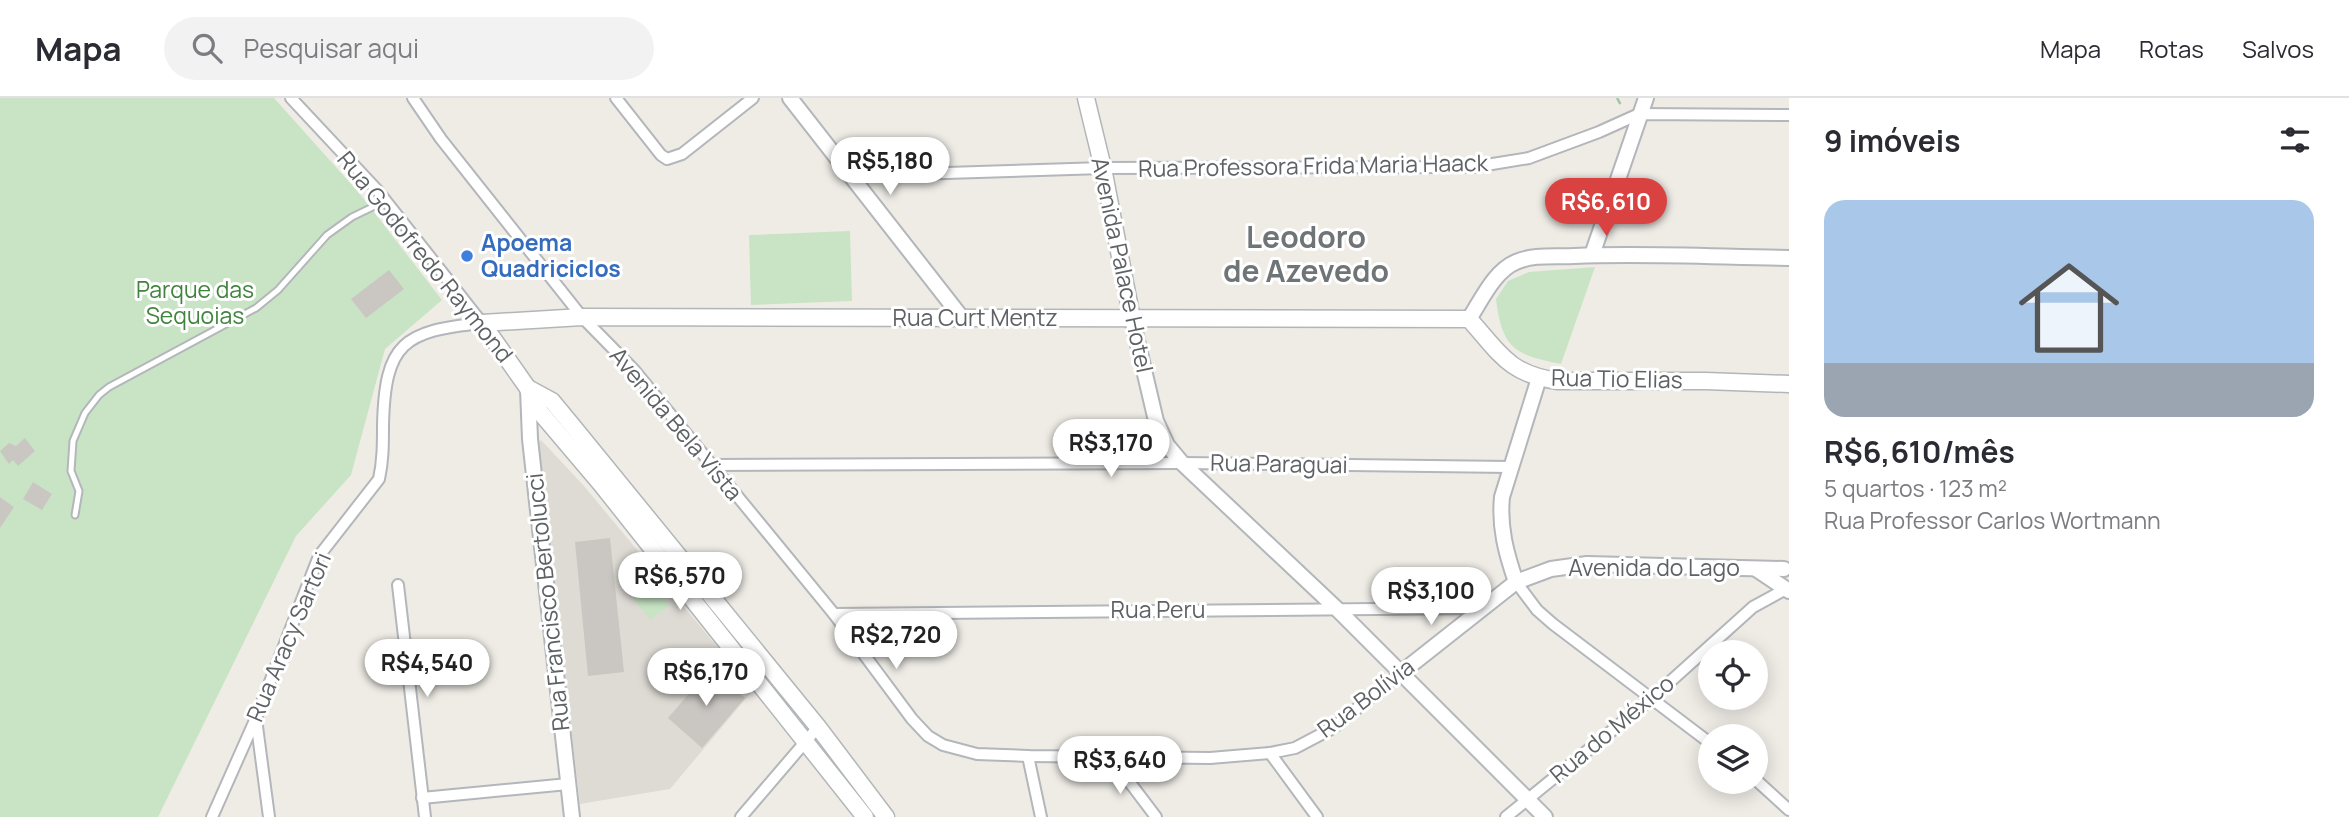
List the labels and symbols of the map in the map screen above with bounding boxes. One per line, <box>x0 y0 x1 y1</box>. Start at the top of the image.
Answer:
pin: R$5,180 <box>825 138 955 197</box>
street label: Rua Godofredo Raymond <box>331 144 521 369</box>
street label: Rua Professora Frida Maria Haack <box>1138 146 1489 184</box>
street label: Avenida Palace Hotel <box>1084 154 1161 376</box>
pin: R$6,610 <box>1541 178 1671 238</box>
district label: Leodoro de Azevedo <box>1223 216 1389 291</box>
place label: Apoema Quadriciclos <box>481 226 621 284</box>
marker: Apoema Quadriciclos <box>459 248 475 264</box>
park label: Parque das Sequoias <box>136 273 254 331</box>
street label: Rua Curt Mentz <box>892 301 1058 333</box>
street label: Avenida Bela Vista <box>603 340 750 507</box>
street label: Rua Tio Elias <box>1551 361 1683 395</box>
pin: R$3,170 <box>1046 420 1176 479</box>
street label: Rua Paraguai <box>1210 446 1348 480</box>
street label: Rua Francisco Bertolucci <box>518 472 576 733</box>
street label: Rua Aracy Sartori <box>238 547 338 726</box>
street label: Avenida do Lago <box>1568 551 1740 583</box>
pin: R$6,570 <box>615 552 745 612</box>
pin: R$3,100 <box>1366 568 1496 627</box>
street label: Rua Peru <box>1111 593 1205 625</box>
pin: R$2,720 <box>831 612 961 671</box>
pin: R$4,540 <box>362 640 492 699</box>
pin: R$6,170 <box>641 648 771 708</box>
street label: Rua Bolívia <box>1310 650 1420 744</box>
street label: Rua do México <box>1542 667 1680 790</box>
pin: R$3,640 <box>1055 736 1185 796</box>

